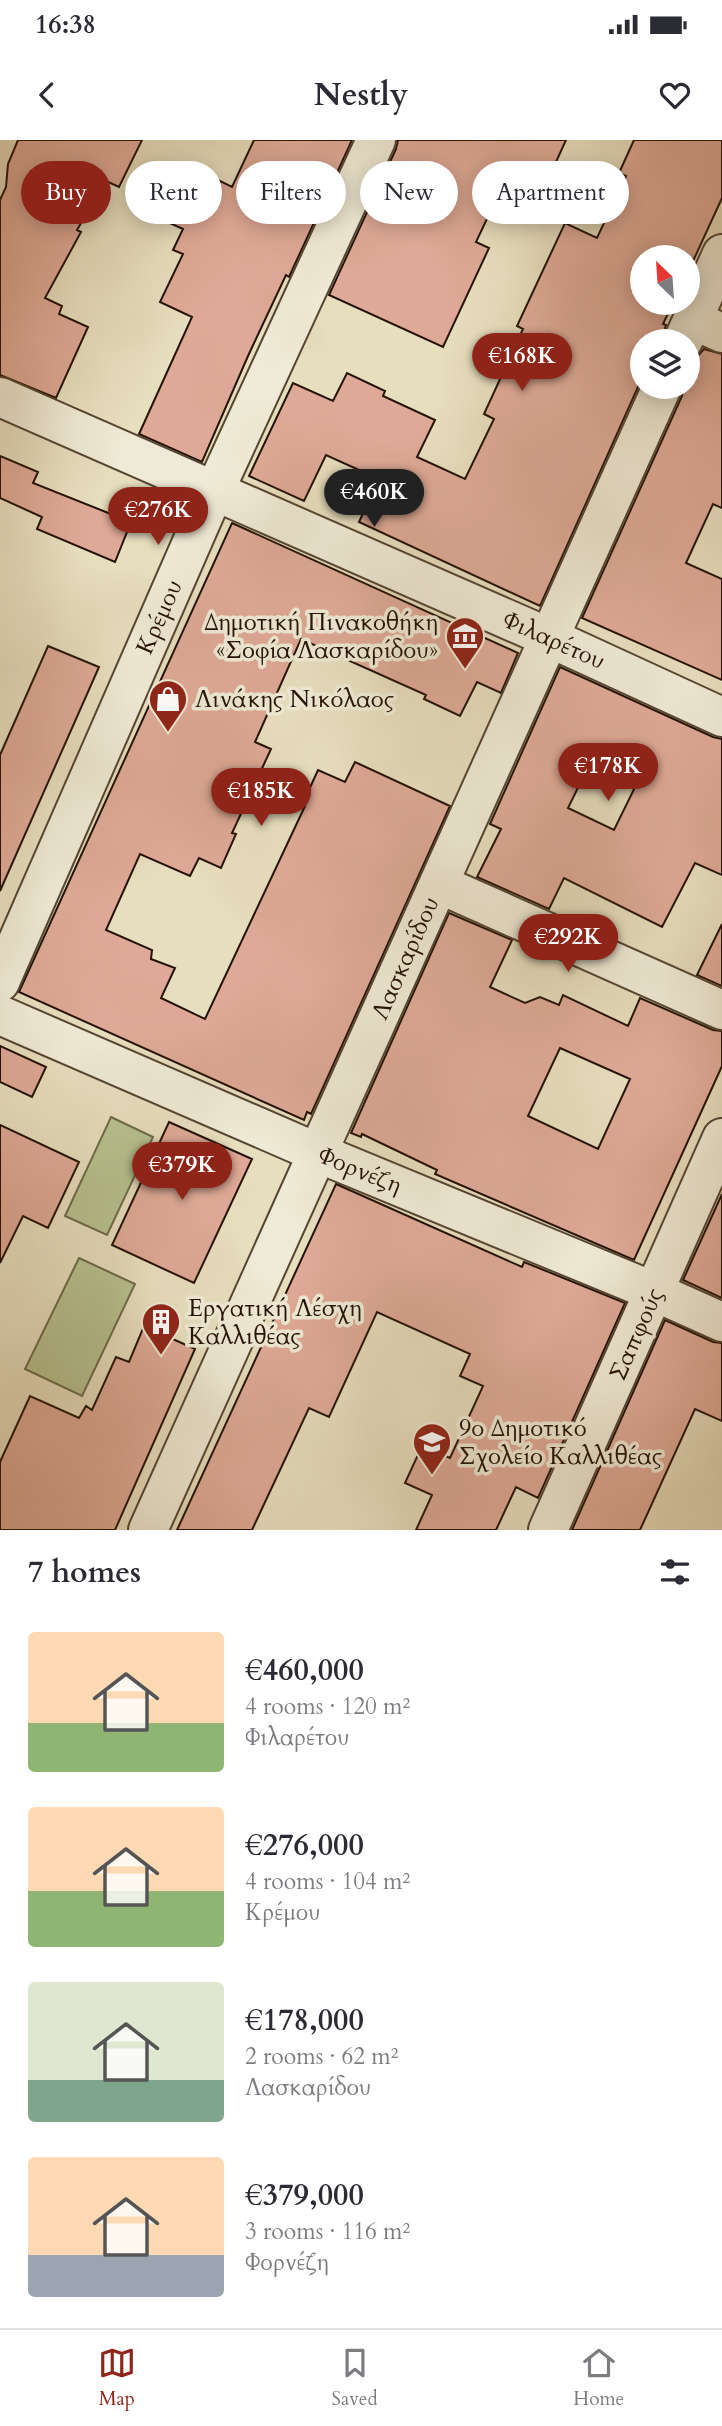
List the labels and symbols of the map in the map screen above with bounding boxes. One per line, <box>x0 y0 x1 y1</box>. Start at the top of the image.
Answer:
north arrow <box>630 245 700 315</box>
pin: €168K <box>473 334 571 393</box>
pin: €460K <box>325 470 423 529</box>
pin: €276K <box>109 488 207 547</box>
street label: Κρέμου <box>128 575 190 660</box>
street label: Φιλαρέτου <box>497 603 610 678</box>
place label: Δημοτική Πινακοθήκη «Σοφία Λασκαρίδου» <box>204 606 438 667</box>
museum icon: Δημοτική Πινακοθήκη «Σοφία Λασκαρίδου» <box>444 615 486 670</box>
shop icon: Λινάκης Νικόλαος <box>147 678 189 733</box>
place label: Λινάκης Νικόλαος <box>195 683 394 716</box>
pin: €178K <box>559 744 657 803</box>
pin: €185K <box>212 768 310 828</box>
street label: Λασκαρίδου <box>364 891 447 1025</box>
pin: €292K <box>519 914 617 974</box>
street label: Φορνέζη <box>313 1139 407 1202</box>
pin: €379K <box>133 1142 231 1202</box>
street label: Σαπφούς <box>601 1283 671 1386</box>
place label: Εργατική Λέσχη Καλλιθέας <box>188 1292 362 1353</box>
building icon: Εργατική Λέσχη Καλλιθέας <box>140 1301 182 1356</box>
place label: 9ο Δημοτικό Σχολείο Καλλιθέας <box>459 1412 662 1473</box>
school or university icon: 9ο Δημοτικό Σχολείο Καλλιθέας <box>411 1421 453 1476</box>

